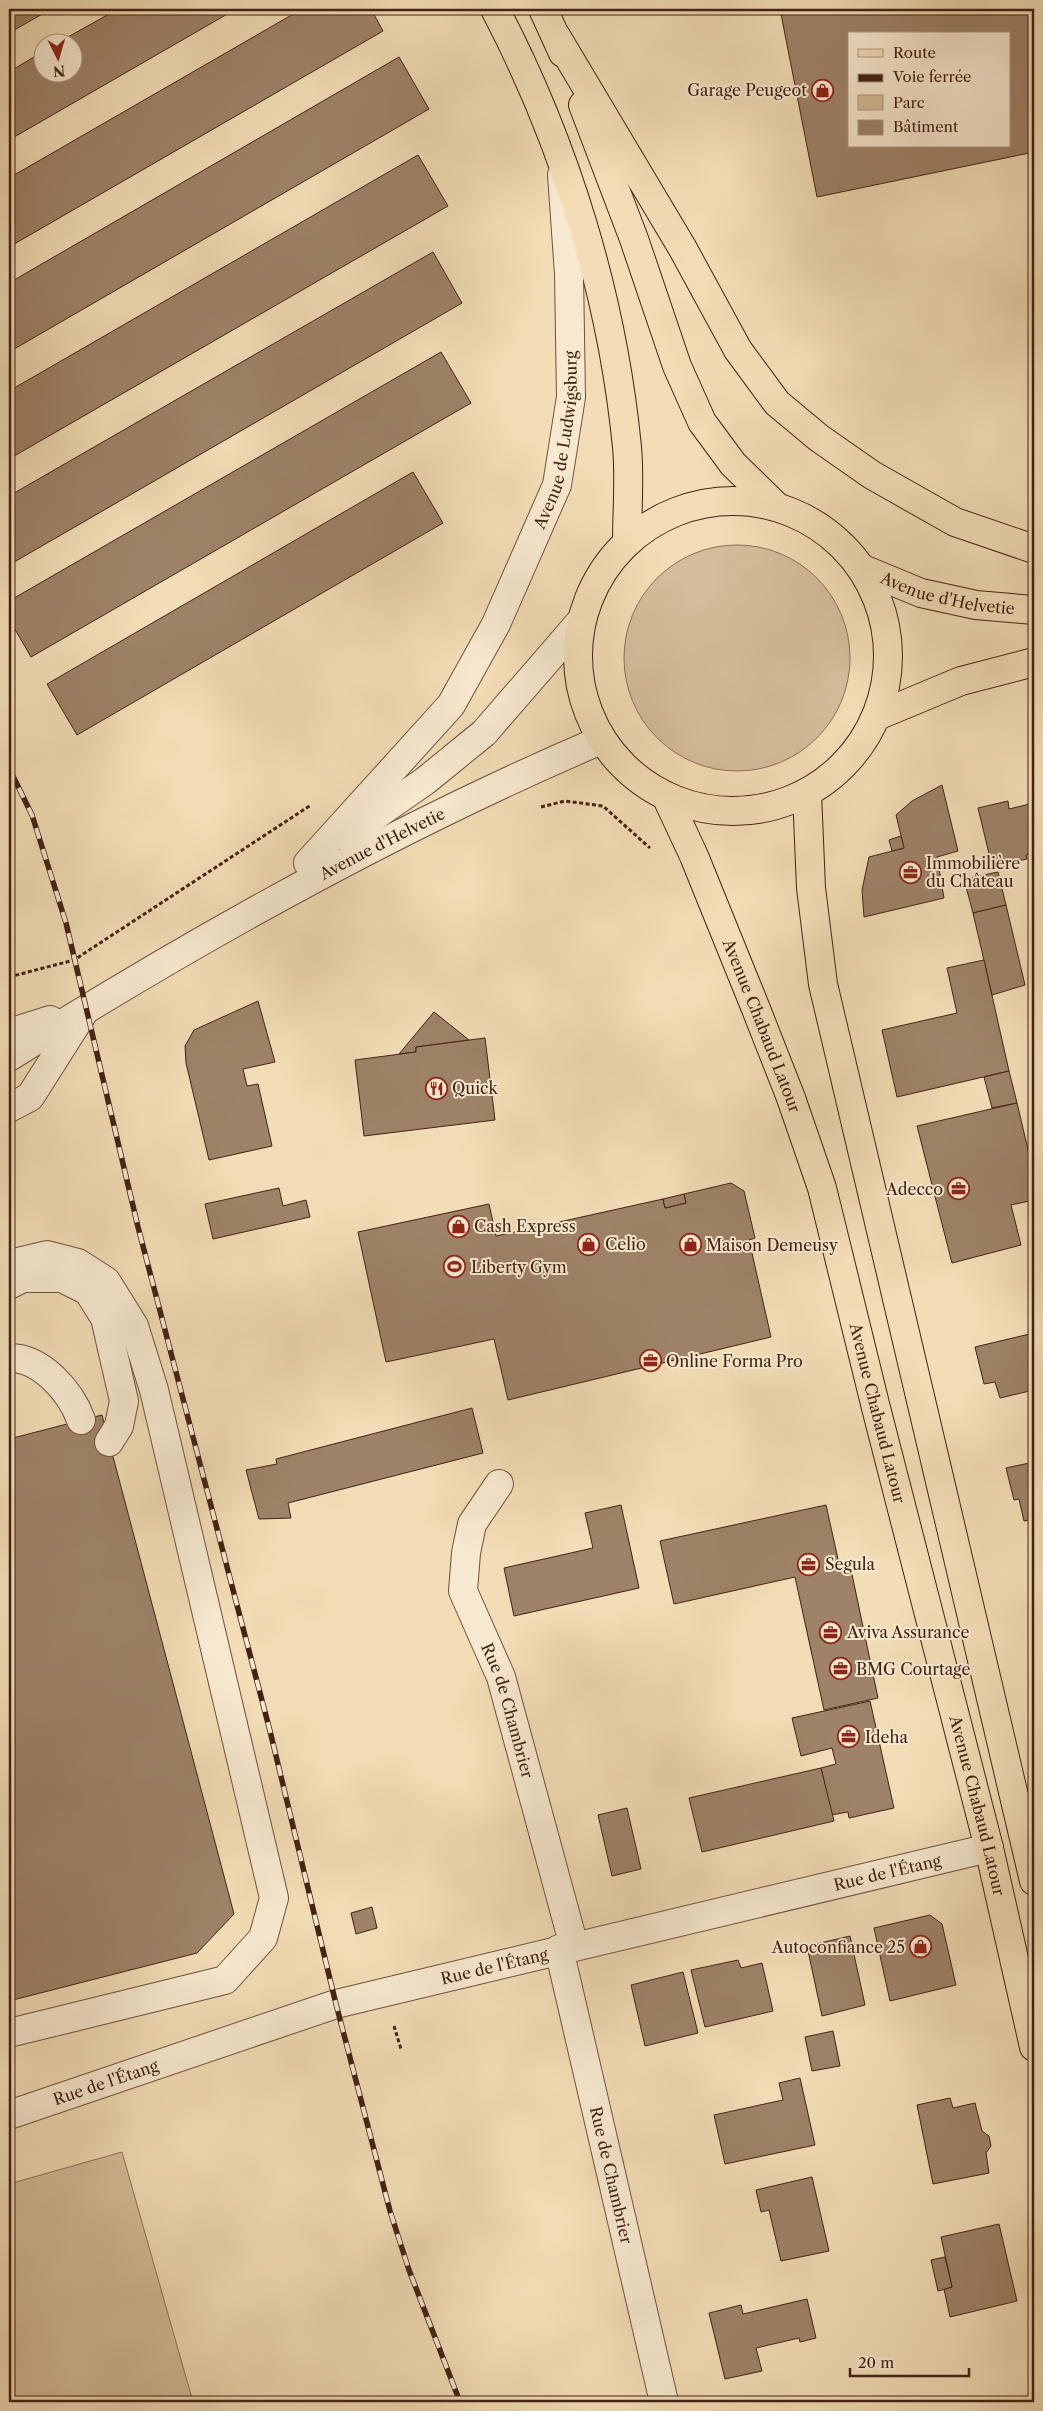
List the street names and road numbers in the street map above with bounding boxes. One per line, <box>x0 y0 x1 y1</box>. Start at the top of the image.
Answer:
street label: Avenue de Ludwigsburg <box>529 350 581 533</box>
street label: Avenue d'Helvetie <box>877 567 1016 618</box>
street label: Avenue d'Helvetie <box>315 803 448 884</box>
street label: Avenue Chabaud Latour <box>718 935 805 1115</box>
street label: Avenue Chabaud Latour <box>845 1320 910 1506</box>
street label: Rue de Chambrier <box>477 1640 538 1780</box>
street label: Avenue Chabaud Latour <box>945 1712 1010 1898</box>
street label: Rue de l'Étang <box>832 1850 943 1895</box>
street label: Rue de l'Étang <box>439 1944 550 1989</box>
street label: Rue de l'Étang <box>50 2055 161 2109</box>
street label: Rue de Chambrier <box>586 2104 637 2246</box>

